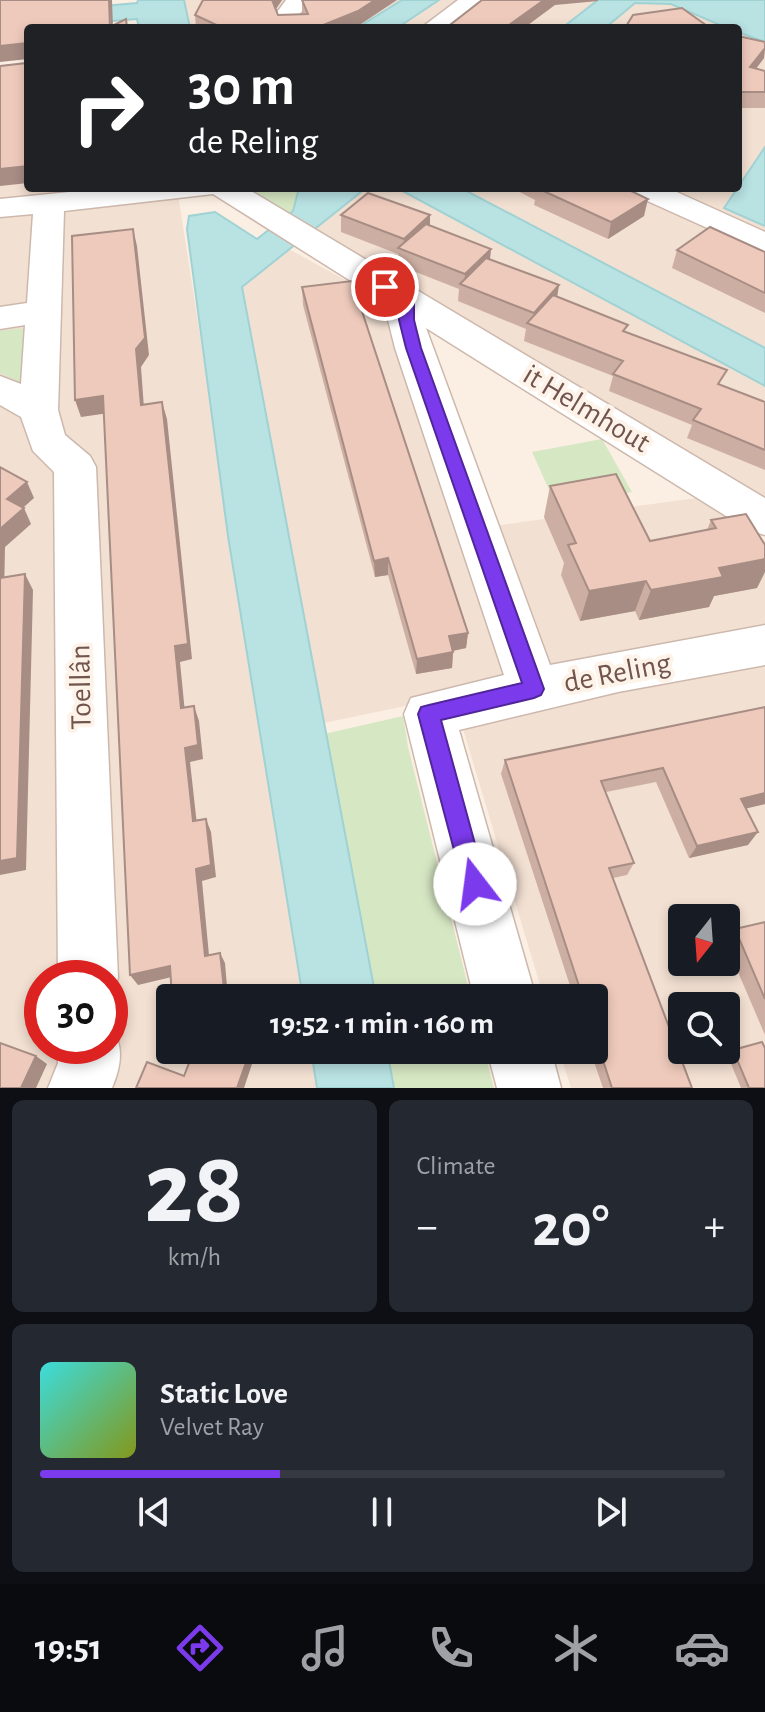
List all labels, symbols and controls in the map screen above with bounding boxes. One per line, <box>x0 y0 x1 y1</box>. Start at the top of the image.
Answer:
icon: right <box>56 56 160 160</box>
text: 30 m <box>188 59 295 115</box>
text: de Reling <box>188 124 318 160</box>
pin <box>351 253 419 321</box>
icon: arrive <box>363 265 407 309</box>
street label: it Helmhout <box>518 359 655 459</box>
street label: Toellân <box>65 644 97 730</box>
street label: de Reling <box>561 648 674 698</box>
position arrow <box>433 842 517 926</box>
north arrow <box>668 904 740 976</box>
map controls <box>668 904 740 1064</box>
speed limit sign: 30 <box>24 960 128 1064</box>
button: search <box>668 992 740 1064</box>
text: 19:52 · 1 min · 160 m <box>270 1009 494 1039</box>
text: 28 <box>144 1138 244 1242</box>
text: Climate <box>417 1153 495 1179</box>
text: 20° <box>532 1197 609 1257</box>
text: − <box>417 1205 438 1249</box>
text: + <box>704 1205 725 1249</box>
text: km/h <box>167 1244 221 1270</box>
text: Static Love <box>160 1379 288 1409</box>
text: Velvet Ray <box>160 1414 264 1440</box>
icon: previous <box>132 1490 176 1534</box>
icon: pause <box>360 1490 404 1534</box>
icon: next <box>589 1490 633 1534</box>
icon: directions <box>172 1620 228 1676</box>
icon: music <box>297 1620 353 1676</box>
icon: phone <box>423 1620 479 1676</box>
icon: climate <box>548 1620 604 1676</box>
icon: car <box>674 1620 730 1676</box>
text: 19:51 <box>35 1630 102 1666</box>

